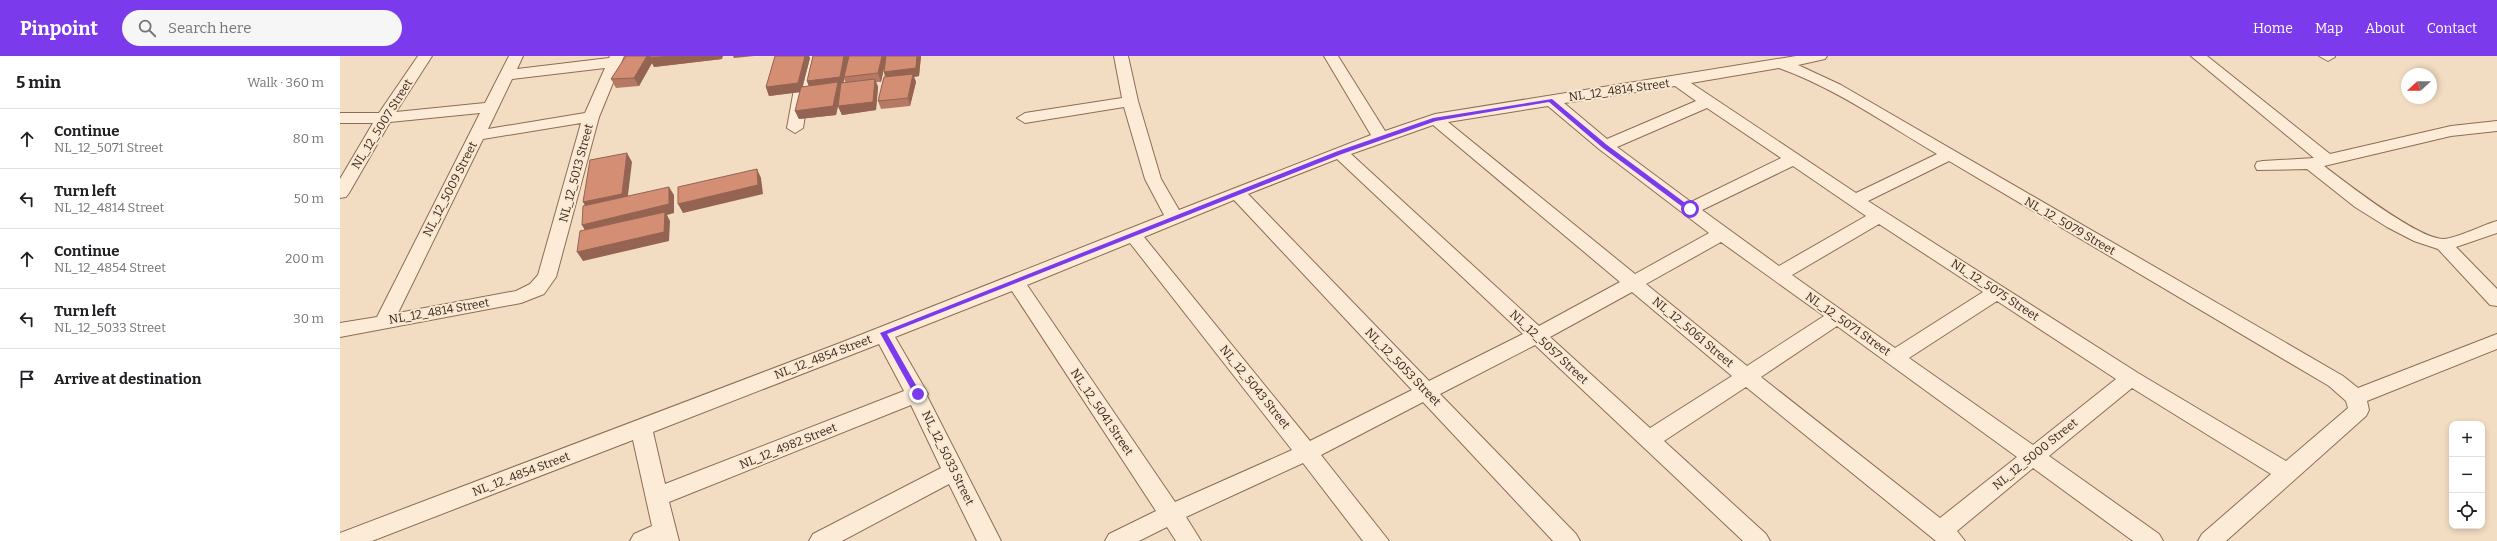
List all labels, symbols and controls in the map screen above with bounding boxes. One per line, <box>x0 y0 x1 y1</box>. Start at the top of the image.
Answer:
search box <box>122 10 402 46</box>
text: Pinpoint <box>20 17 98 40</box>
icon: search <box>136 17 158 39</box>
text: Search here <box>168 19 251 37</box>
text: Home <box>2253 20 2293 37</box>
text: Map <box>2315 20 2343 37</box>
text: About <box>2365 20 2405 37</box>
text: Contact <box>2427 20 2477 37</box>
north arrow <box>2401 68 2437 104</box>
text: 5 min <box>16 72 61 93</box>
text: Walk · 360 m <box>247 75 324 90</box>
street label: NL_12_5007 Street <box>349 76 416 172</box>
street label: NL_12_4814 Street <box>1568 76 1671 104</box>
text: Continue <box>54 122 120 140</box>
street label: NL_12_5013 Street <box>556 122 596 224</box>
icon: ahead <box>16 128 38 150</box>
text: 80 m <box>293 131 324 146</box>
street label: NL_12_5009 Street <box>420 139 480 239</box>
text: NL_12_5071 Street <box>54 140 163 155</box>
text: Turn left <box>54 182 116 200</box>
icon: left <box>16 188 38 210</box>
text: 50 m <box>294 191 324 206</box>
street label: NL_12_5079 Street <box>2022 194 2119 258</box>
text: NL_12_4814 Street <box>54 200 164 215</box>
route start <box>1681 200 1699 218</box>
text: Continue <box>54 242 120 260</box>
icon: ahead <box>16 248 38 270</box>
text: 200 m <box>285 251 324 266</box>
street label: NL_12_5075 Street <box>1948 256 2042 324</box>
text: NL_12_4854 Street <box>54 260 166 275</box>
street label: NL_12_5071 Street <box>1803 289 1894 359</box>
street label: NL_12_5061 Street <box>1650 294 1737 370</box>
street label: NL_12_4814 Street <box>388 295 491 327</box>
text: Turn left <box>54 302 116 320</box>
street label: NL_12_5057 Street <box>1507 307 1592 387</box>
icon: left <box>16 308 38 330</box>
text: 30 m <box>293 311 324 326</box>
text: NL_12_5033 Street <box>54 320 166 335</box>
street label: NL_12_5053 Street <box>1362 325 1444 409</box>
street label: NL_12_4854 Street <box>772 332 874 382</box>
street label: NL_12_5043 Street <box>1217 342 1293 432</box>
street label: NL_12_5041 Street <box>1068 366 1137 459</box>
icon: arrive <box>16 368 38 390</box>
text: Arrive at destination <box>54 370 201 388</box>
route end <box>909 385 927 403</box>
street label: NL_12_5033 Street <box>919 409 977 508</box>
street label: NL_12_5000 Street <box>1990 415 2081 493</box>
street label: NL_12_4982 Street <box>737 420 839 472</box>
map controls <box>2449 421 2485 529</box>
button: + <box>2449 421 2485 457</box>
street label: NL_12_4854 Street <box>470 449 572 499</box>
button: − <box>2449 457 2485 493</box>
button: locate <box>2449 493 2485 529</box>

